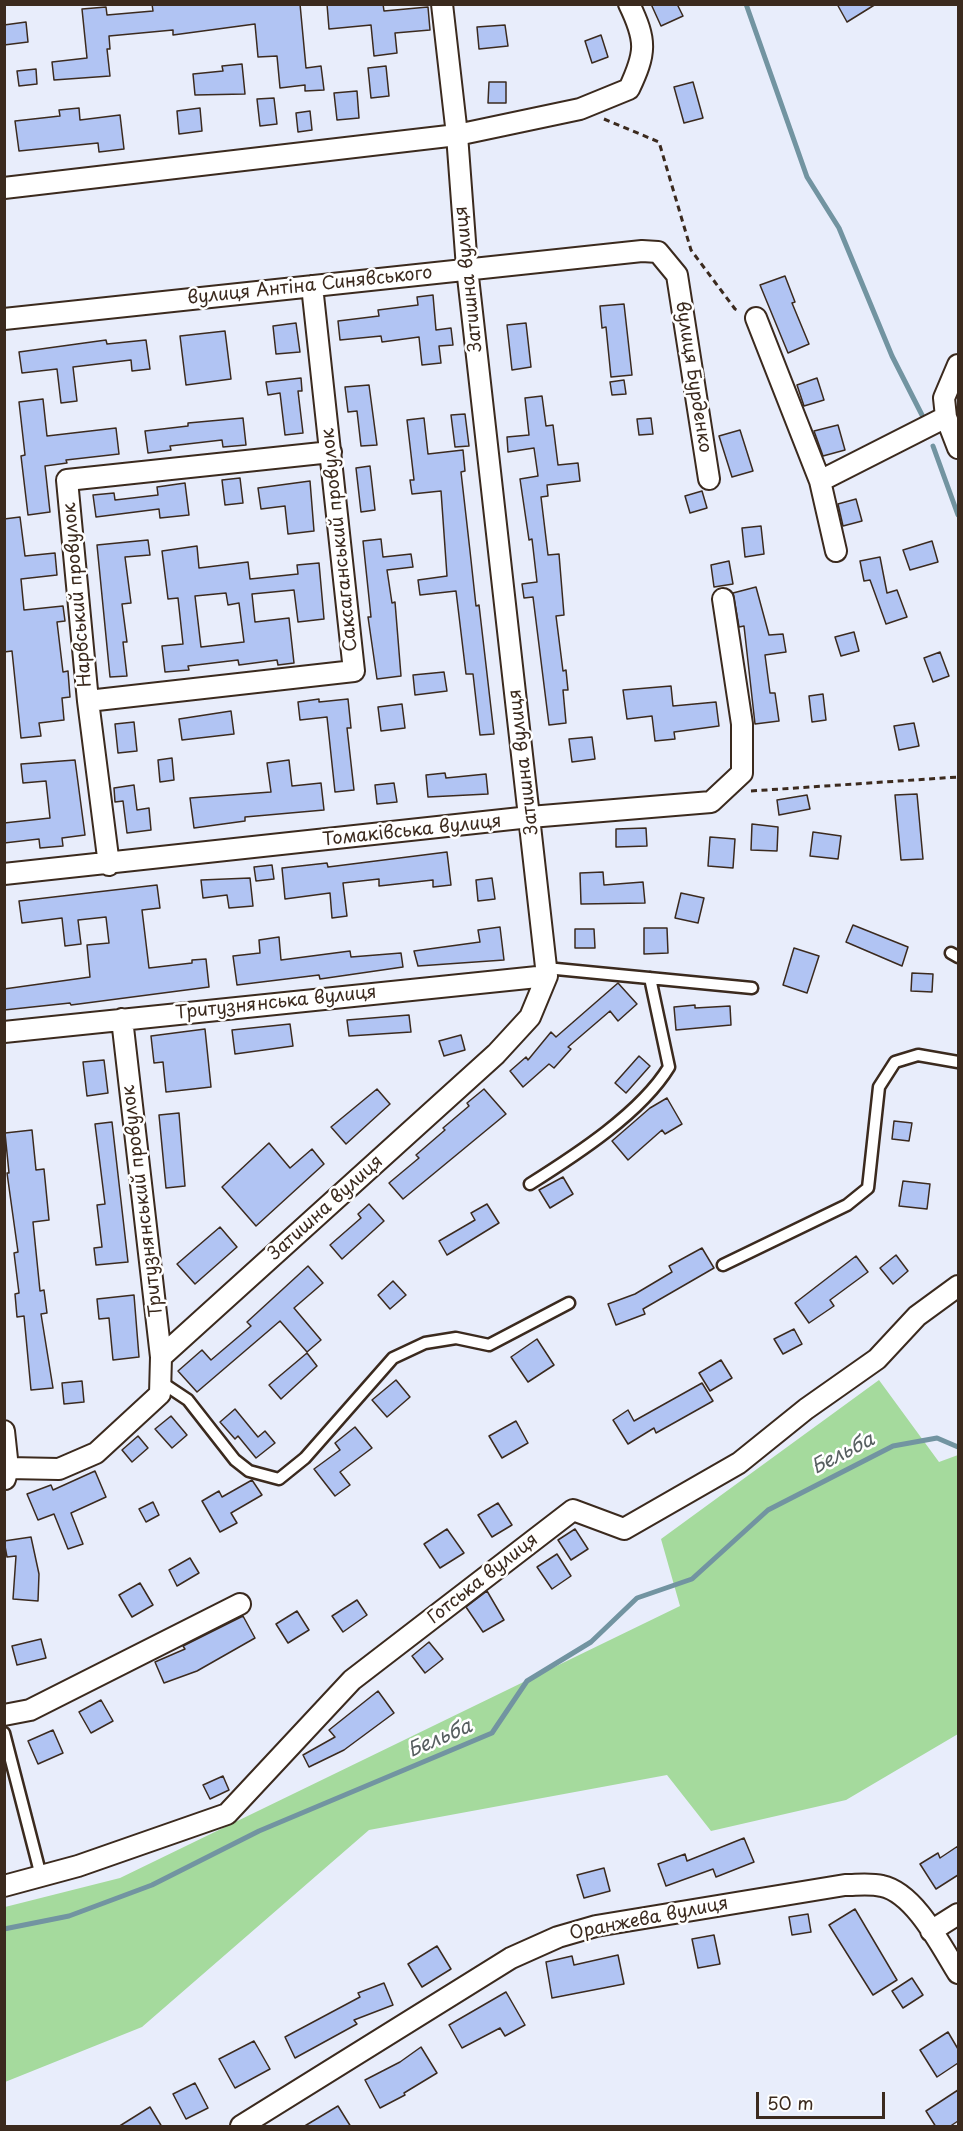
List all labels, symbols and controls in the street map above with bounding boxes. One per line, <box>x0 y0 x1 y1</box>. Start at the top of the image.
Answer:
street label: Затишна вулиця <box>451 205 487 353</box>
street label: вулиця Антіна Синявського <box>186 262 434 310</box>
street label: вулиця Бурденко <box>670 300 716 454</box>
street label: Саксаганський провулок <box>318 427 362 653</box>
street label: Нарвський провулок <box>59 502 97 688</box>
street label: Затишна вулиця <box>504 688 544 836</box>
street label: Томаківська вулиця <box>321 811 503 851</box>
street label: Тритузнянська вулиця <box>174 982 378 1024</box>
street label: Тритузнянський провулок <box>118 1084 168 1318</box>
street label: Затишна вулиця <box>264 1151 388 1265</box>
water label: Бельба <box>807 1428 879 1480</box>
street label: Готська вулиця <box>423 1529 543 1629</box>
water label: Бельба <box>404 1715 476 1763</box>
street label: Оранжева вулиця <box>568 1893 730 1945</box>
scale bar <box>759 2080 888 2118</box>
text: 50 m <box>767 2089 814 2116</box>

